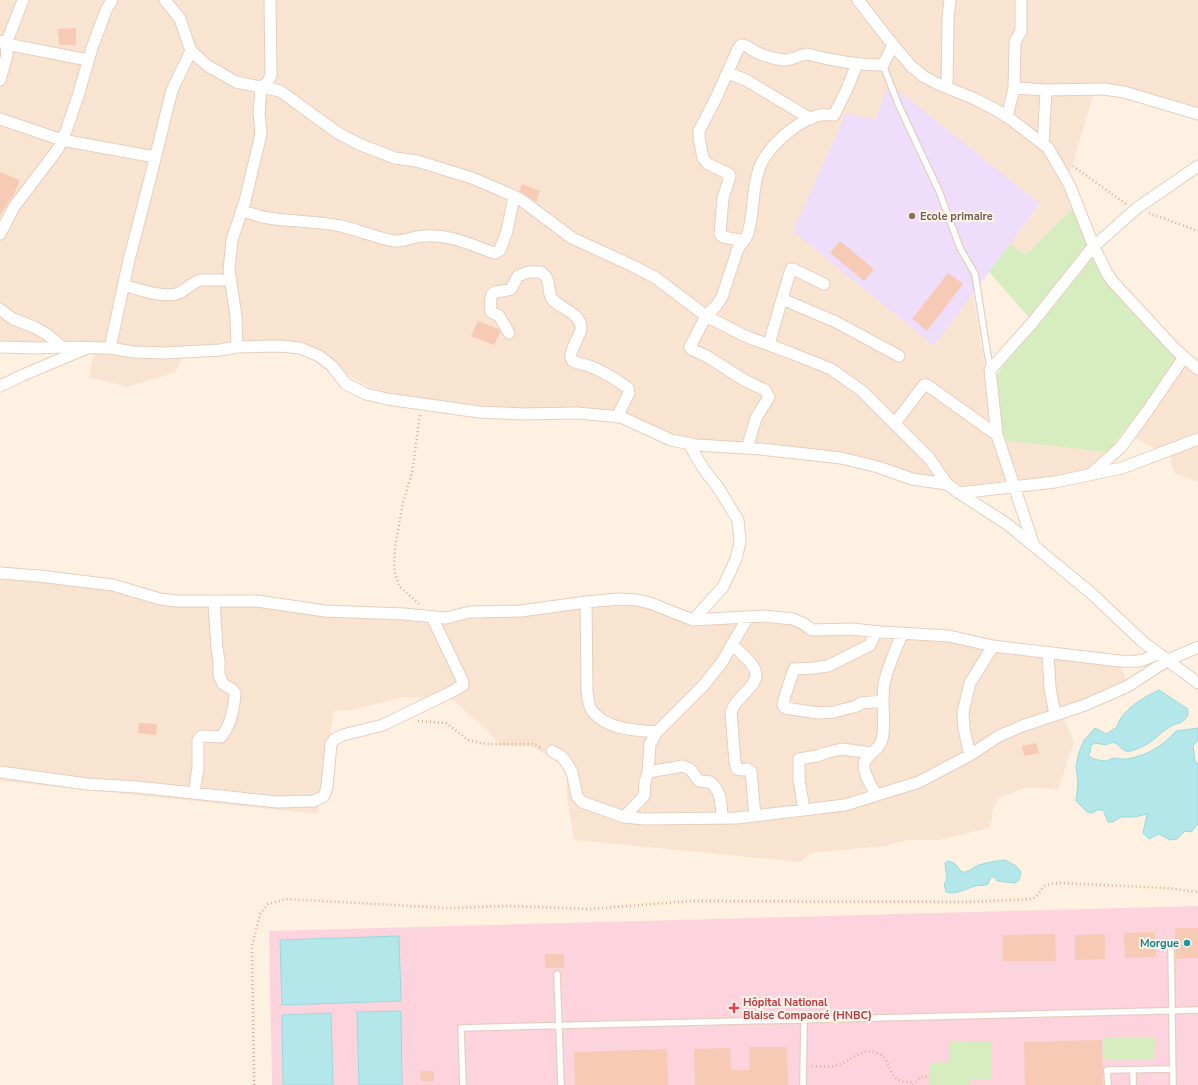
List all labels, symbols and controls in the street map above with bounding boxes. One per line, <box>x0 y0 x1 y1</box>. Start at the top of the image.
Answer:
place label: Ecole primaire <box>920 209 993 224</box>
marker: Ecole primaire <box>907 211 917 221</box>
place label: Morgue <box>1140 936 1179 951</box>
marker: Morgue <box>1182 938 1192 948</box>
place label: Hôpital National Blaise Compaoré (HNBC) <box>743 995 872 1023</box>
marker: Hôpital National Blaise Compaoré (HNBC) <box>728 1002 740 1014</box>

